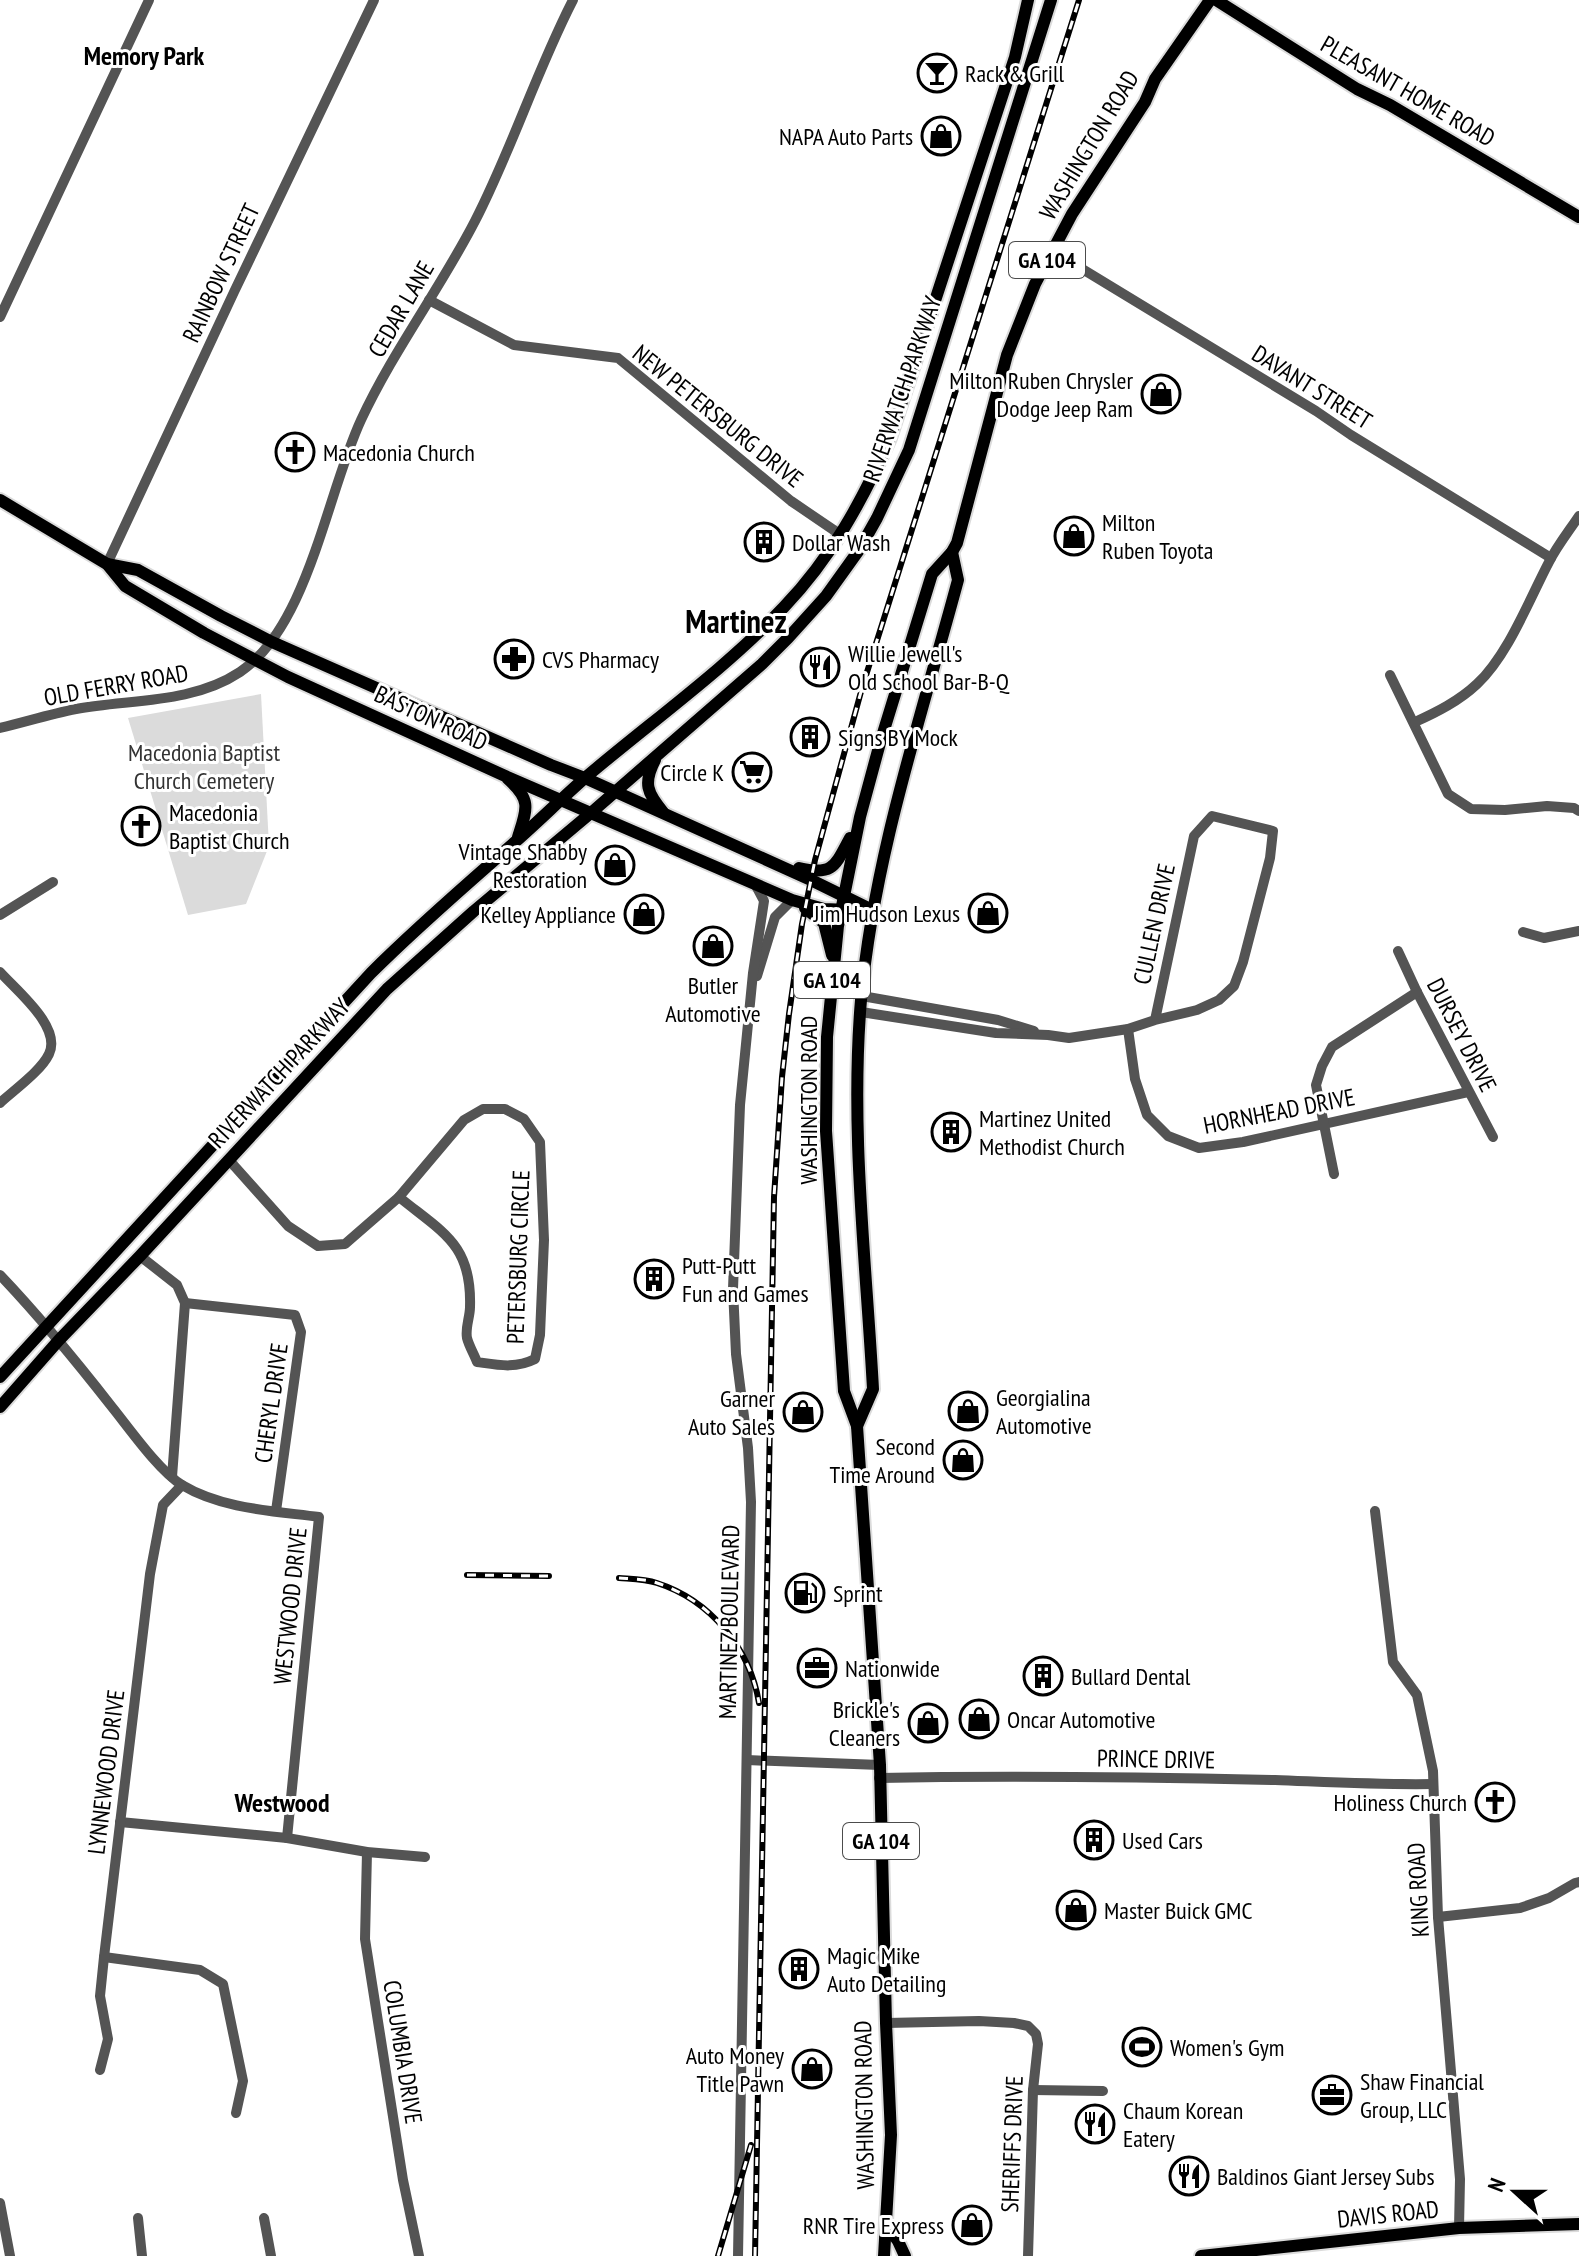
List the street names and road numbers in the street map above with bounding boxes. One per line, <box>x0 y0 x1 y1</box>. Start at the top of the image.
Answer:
street label: PLEASANT HOME ROAD <box>1315 29 1501 153</box>
street label: WASHINGTON ROAD <box>1032 65 1146 225</box>
street label: RAINBOW STREET <box>175 198 267 347</box>
road number: GA 104 <box>1009 242 1085 278</box>
street label: CEDAR LANE <box>361 255 441 363</box>
street label: RIVERWATCH PARKWAY <box>856 292 948 486</box>
street label: NEW PETERSBURG DRIVE <box>626 338 810 494</box>
street label: DAVANT STREET <box>1246 338 1378 436</box>
street label: OLD FERRY ROAD <box>41 657 191 713</box>
street label: BASTON ROAD <box>369 678 493 758</box>
street label: CULLEN DRIVE <box>1126 861 1182 987</box>
road number: GA 104 <box>794 962 870 998</box>
street label: DURSEY DRIVE <box>1420 973 1504 1097</box>
street label: RIVERWATCH PARKWAY <box>201 991 357 1155</box>
street label: WASHINGTON ROAD <box>793 1016 824 1184</box>
street label: HORNHEAD DRIVE <box>1201 1081 1357 1141</box>
street label: PETERSBURG CIRCLE <box>499 1169 537 1345</box>
street label: CHERYL DRIVE <box>247 1341 295 1465</box>
street label: MARTINEZ BOULEVARD <box>712 1525 746 1719</box>
street label: WESTWOOD DRIVE <box>266 1526 314 1686</box>
street label: LYNNEWOOD DRIVE <box>81 1688 131 1856</box>
street label: PRINCE DRIVE <box>1097 1742 1215 1776</box>
road number: GA 104 <box>843 1823 919 1859</box>
street label: KING ROAD <box>1400 1842 1436 1938</box>
street label: COLUMBIA DRIVE <box>376 1978 430 2126</box>
street label: WASHINGTON ROAD <box>847 2020 881 2190</box>
street label: SHERIFFS DRIVE <box>994 2075 1030 2213</box>
street label: DAVIS ROAD <box>1336 2193 1440 2235</box>

